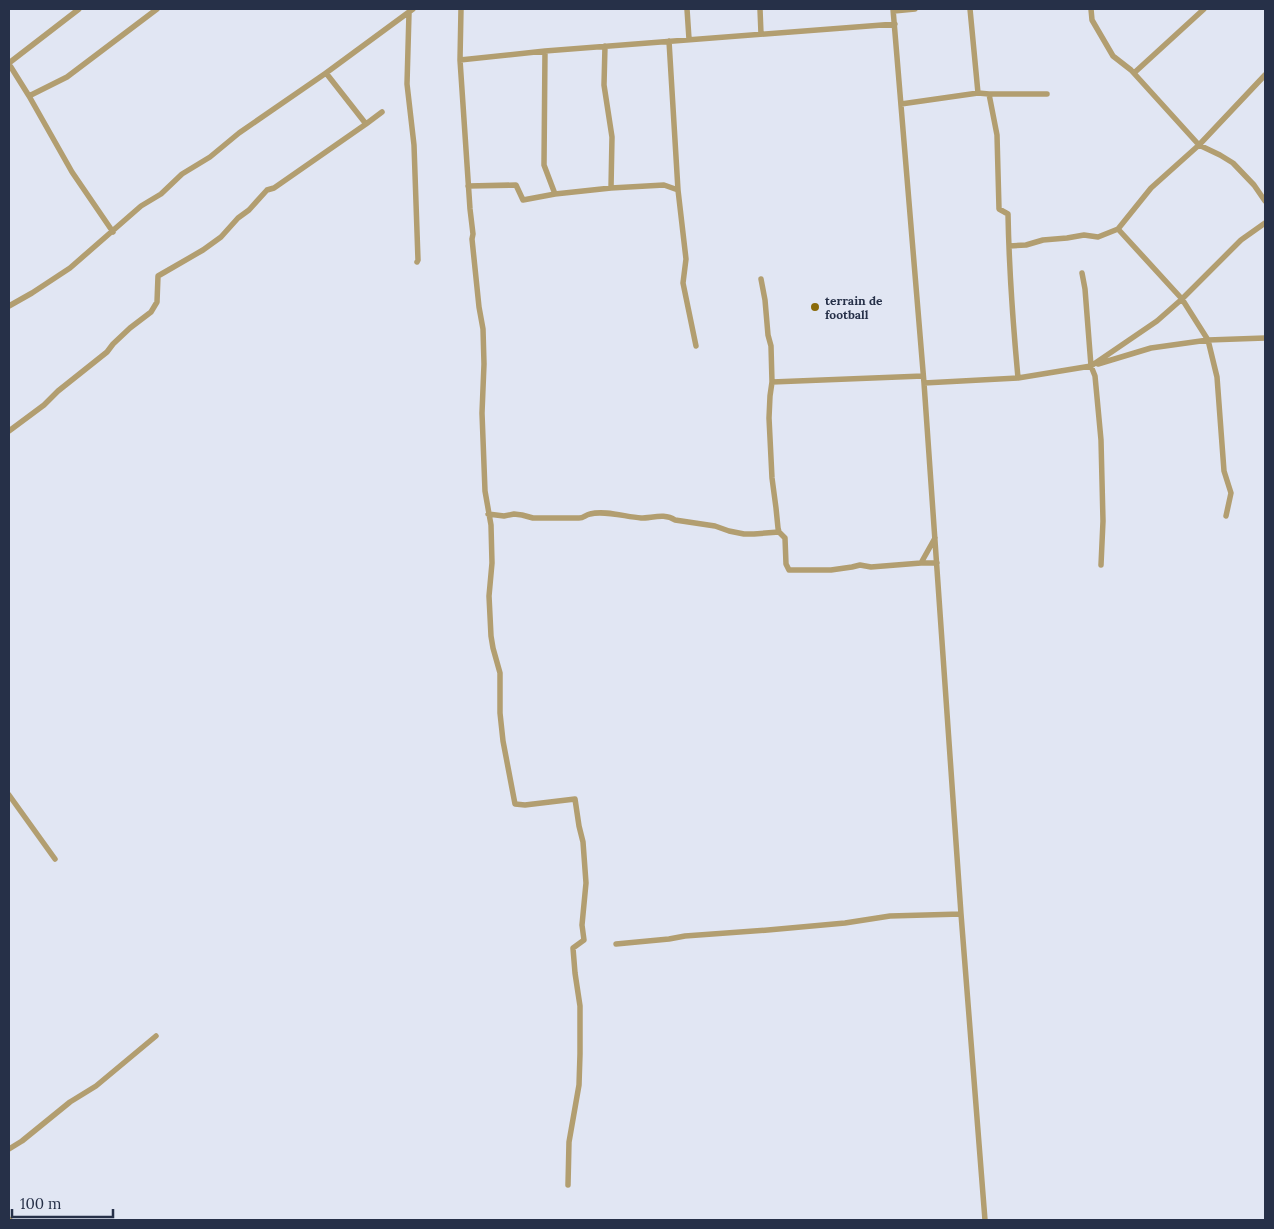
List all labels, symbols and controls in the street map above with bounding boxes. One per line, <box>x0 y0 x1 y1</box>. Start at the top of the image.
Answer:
place label: terrain de football <box>825 293 883 322</box>
marker: terrain de football <box>809 301 821 313</box>
scale bar <box>12 1186 114 1218</box>
text: 100 m <box>20 1194 61 1213</box>

